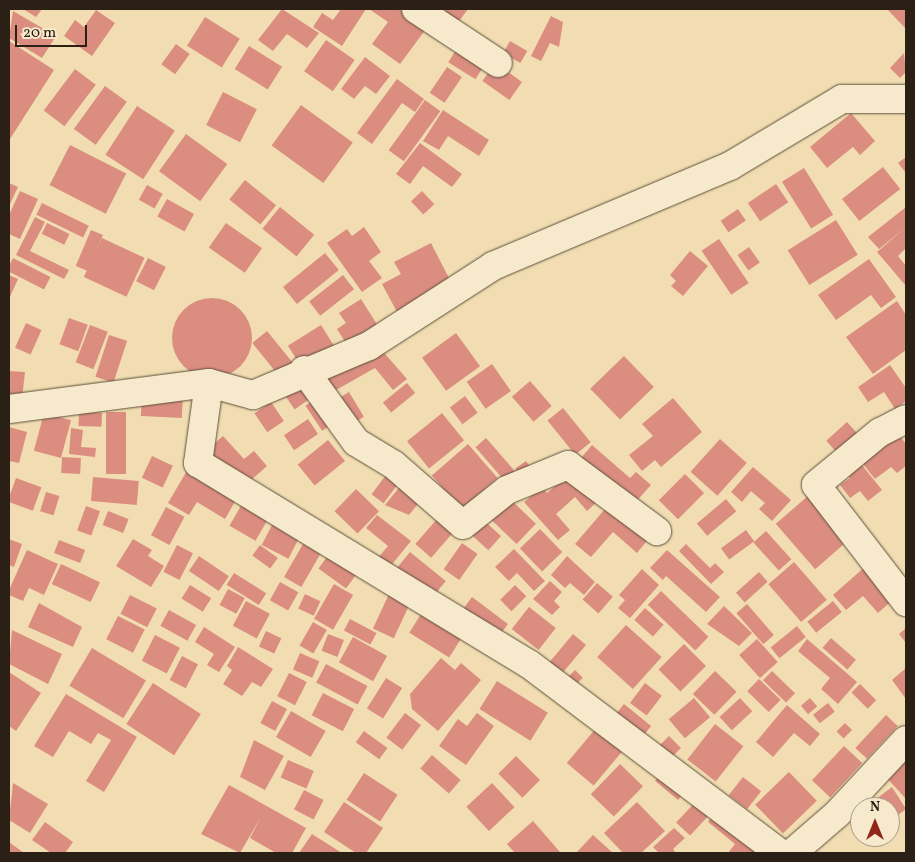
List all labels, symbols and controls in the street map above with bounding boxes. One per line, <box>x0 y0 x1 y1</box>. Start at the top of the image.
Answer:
scale bar <box>18 15 90 47</box>
text: 20 m <box>23 23 56 44</box>
north arrow <box>850 797 900 847</box>
text: N <box>870 798 880 817</box>

